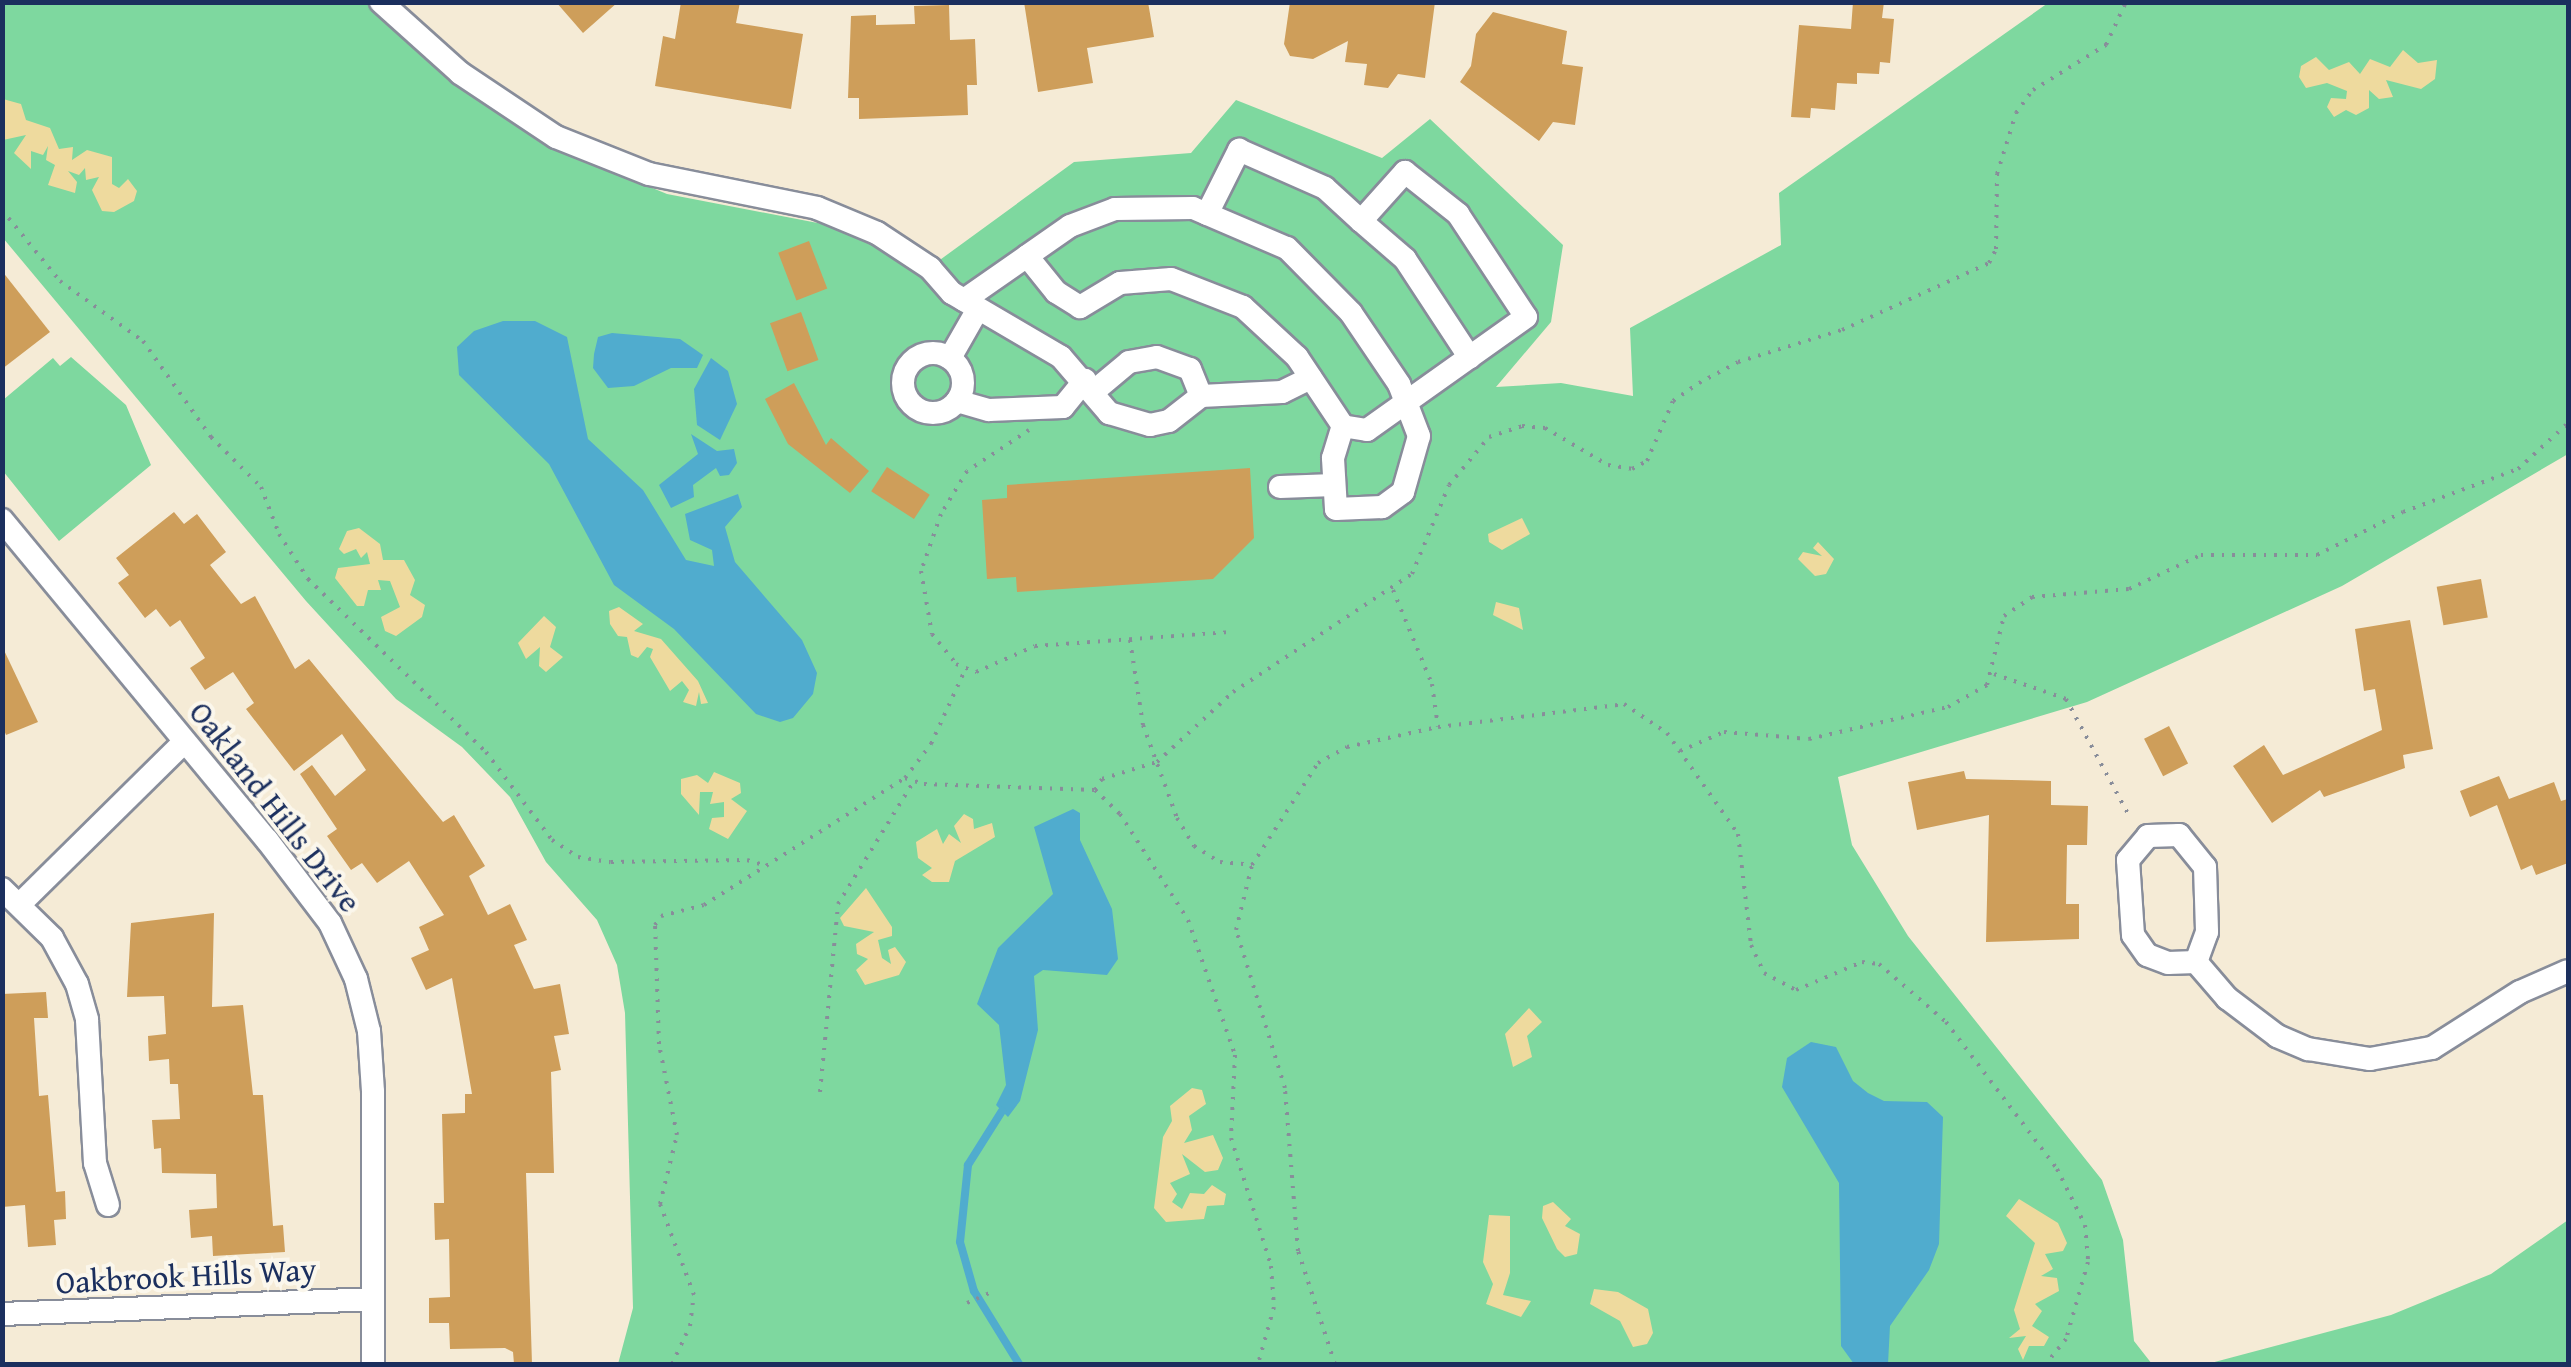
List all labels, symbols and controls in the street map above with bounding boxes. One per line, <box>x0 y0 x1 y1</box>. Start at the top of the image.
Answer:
street label: Oakland Hills Drive <box>181 694 369 920</box>
street label: Oakbrook Hills Way <box>55 1250 317 1302</box>

